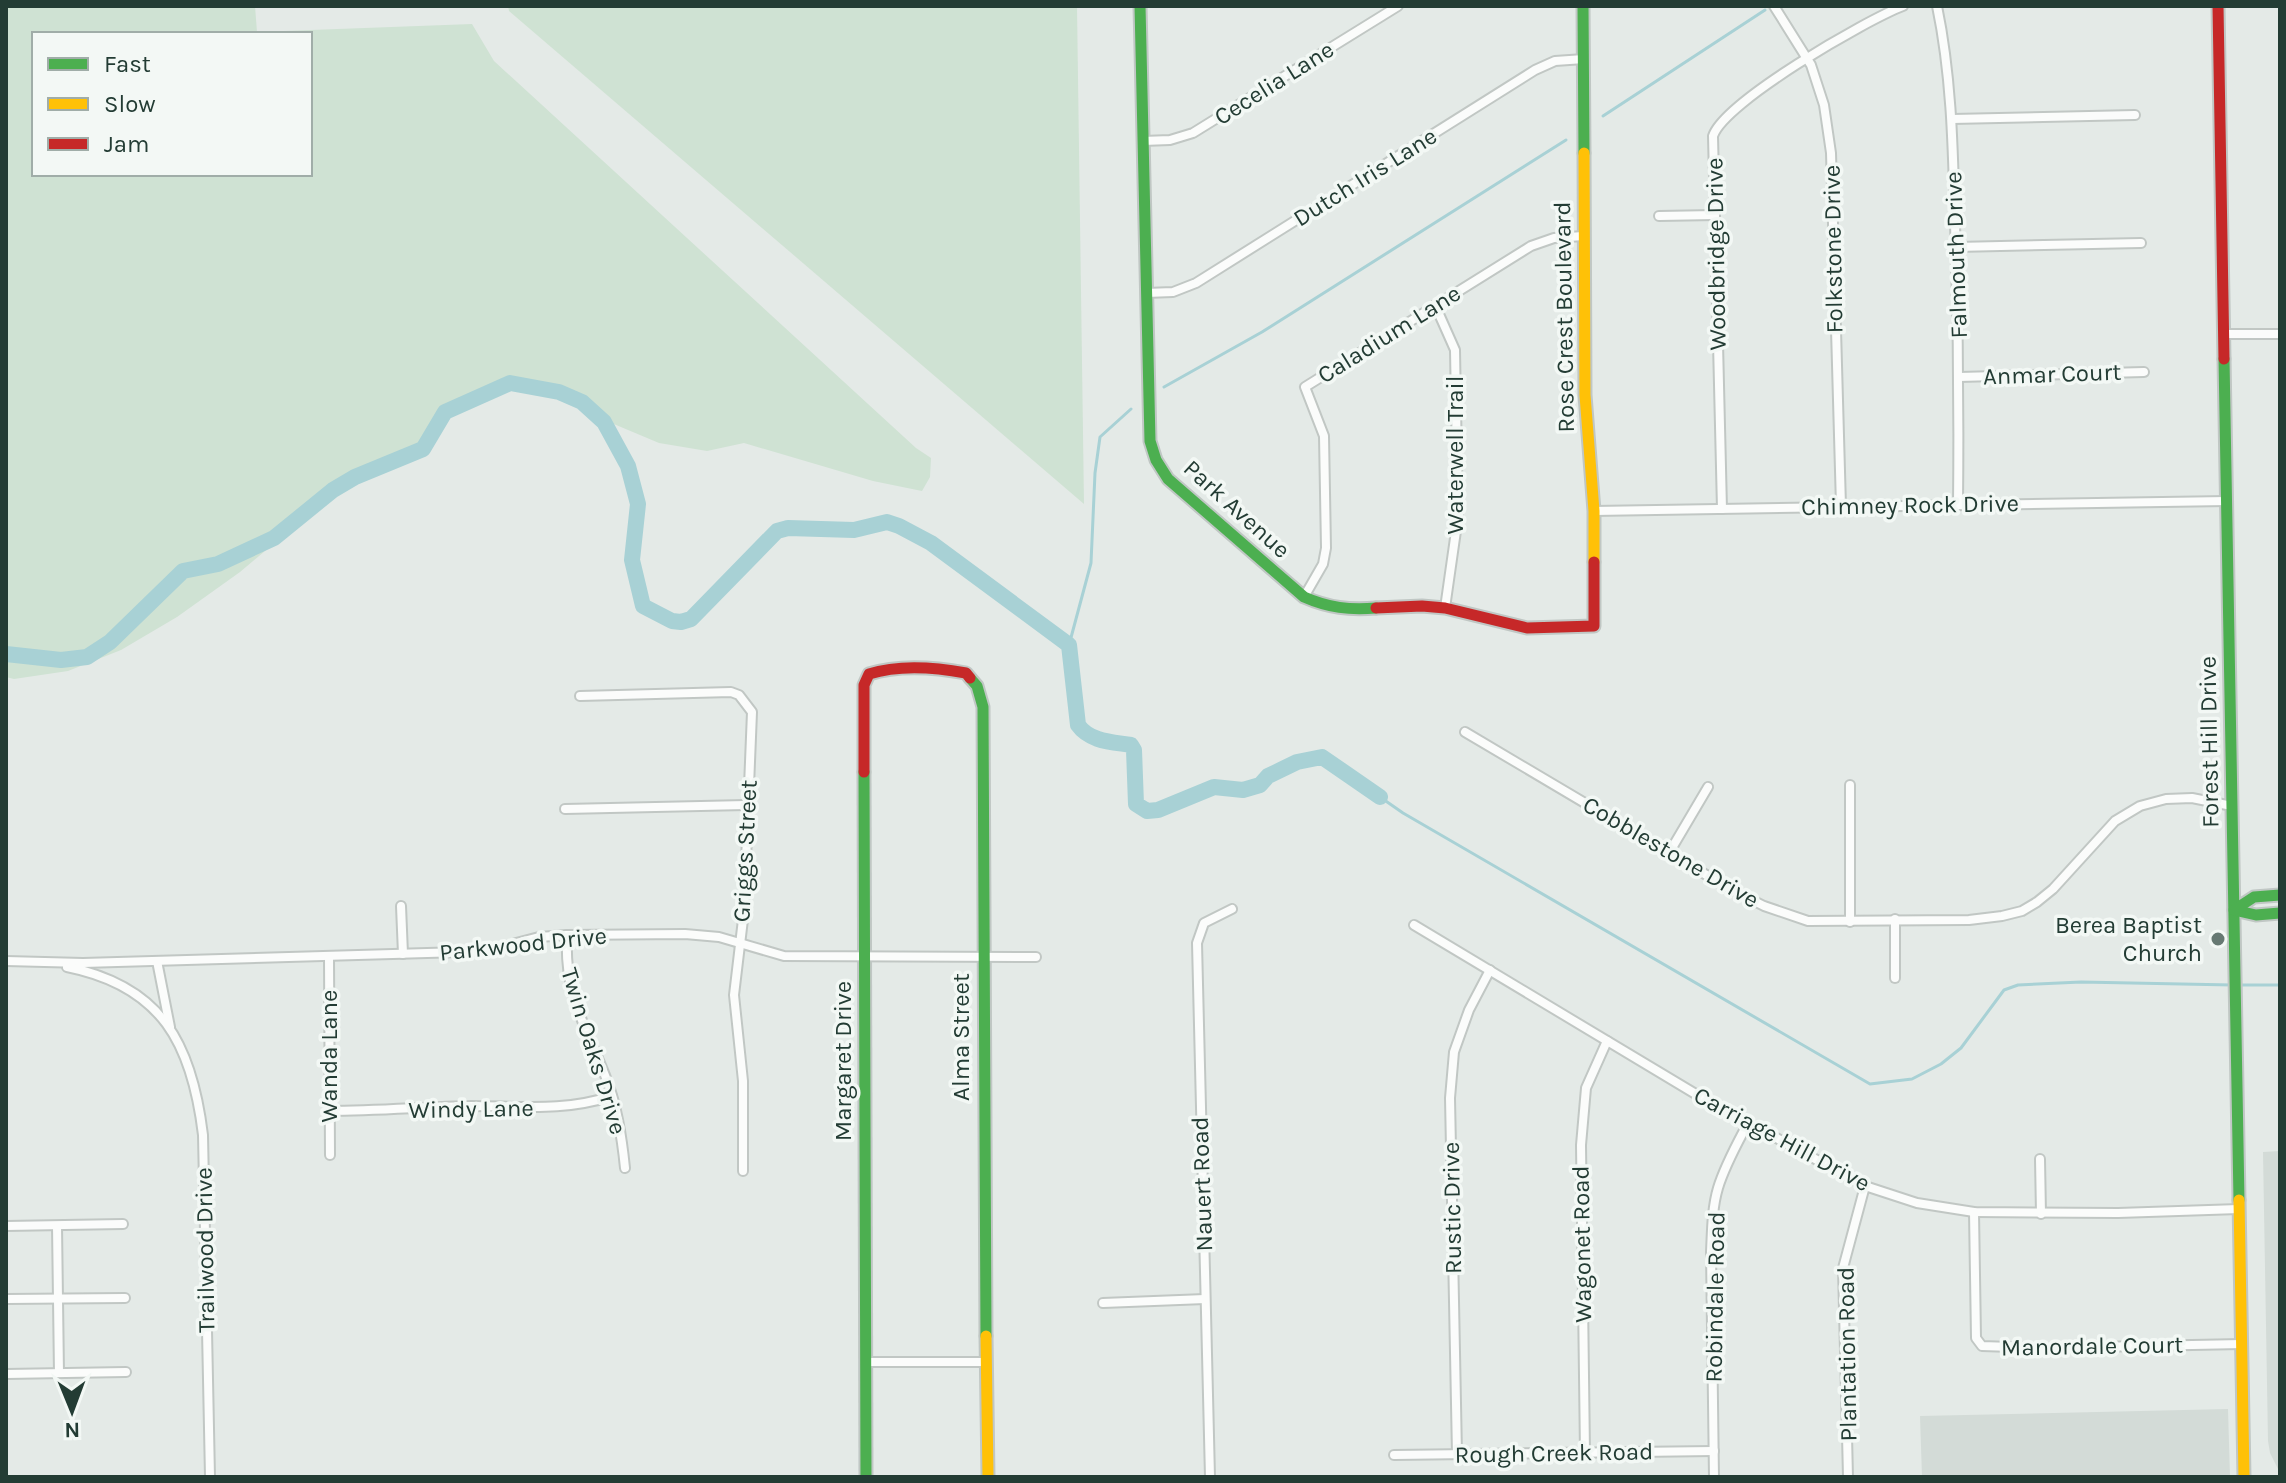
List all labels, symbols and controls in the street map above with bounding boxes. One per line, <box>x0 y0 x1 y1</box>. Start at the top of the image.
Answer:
legend <box>32 32 312 176</box>
street label: Cecelia Lane <box>1209 35 1339 131</box>
text: Fast <box>104 50 151 78</box>
text: Slow <box>104 90 156 118</box>
street label: Dutch Iris Lane <box>1288 122 1442 232</box>
text: Jam <box>104 130 149 158</box>
street label: Woodbridge Drive <box>1700 157 1732 351</box>
street label: Folkstone Drive <box>1818 164 1848 334</box>
street label: Falmouth Drive <box>1939 171 1973 339</box>
street label: Rose Crest Boulevard <box>1548 201 1580 433</box>
street label: Caladium Lane <box>1312 279 1466 389</box>
street label: Anmar Court <box>1982 358 2122 390</box>
street label: Waterwell Trail <box>1441 376 1469 534</box>
street label: Park Avenue <box>1178 454 1296 564</box>
street label: Chimney Rock Drive <box>1801 489 2019 521</box>
street label: Forest Hill Drive <box>2194 656 2224 828</box>
street label: Griggs Street <box>727 779 763 923</box>
street label: Cobblestone Drive <box>1578 790 1764 914</box>
place label: Berea Baptist Church <box>2055 911 2202 967</box>
street label: Parkwood Drive <box>438 921 608 967</box>
marker: Berea Baptist Church <box>2209 930 2227 948</box>
street label: Twin Oaks Drive <box>555 964 633 1138</box>
street label: Alma Street <box>947 973 975 1101</box>
street label: Margaret Drive <box>829 981 857 1141</box>
street label: Wanda Lane <box>315 990 343 1122</box>
street label: Carriage Hill Drive <box>1689 1081 1875 1197</box>
street label: Windy Lane <box>408 1094 534 1124</box>
street label: Nauert Road <box>1186 1116 1218 1252</box>
street label: Rustic Drive <box>1437 1142 1467 1274</box>
street label: Wagonet Road <box>1567 1165 1597 1323</box>
street label: Trailwood Drive <box>190 1167 220 1333</box>
street label: Robindale Road <box>1700 1211 1730 1383</box>
street label: Plantation Road <box>1831 1266 1863 1442</box>
street label: Manordale Court <box>2001 1330 2183 1362</box>
north arrow <box>32 1371 112 1451</box>
text: N <box>64 1417 80 1443</box>
street label: Rough Creek Road <box>1454 1437 1654 1469</box>

